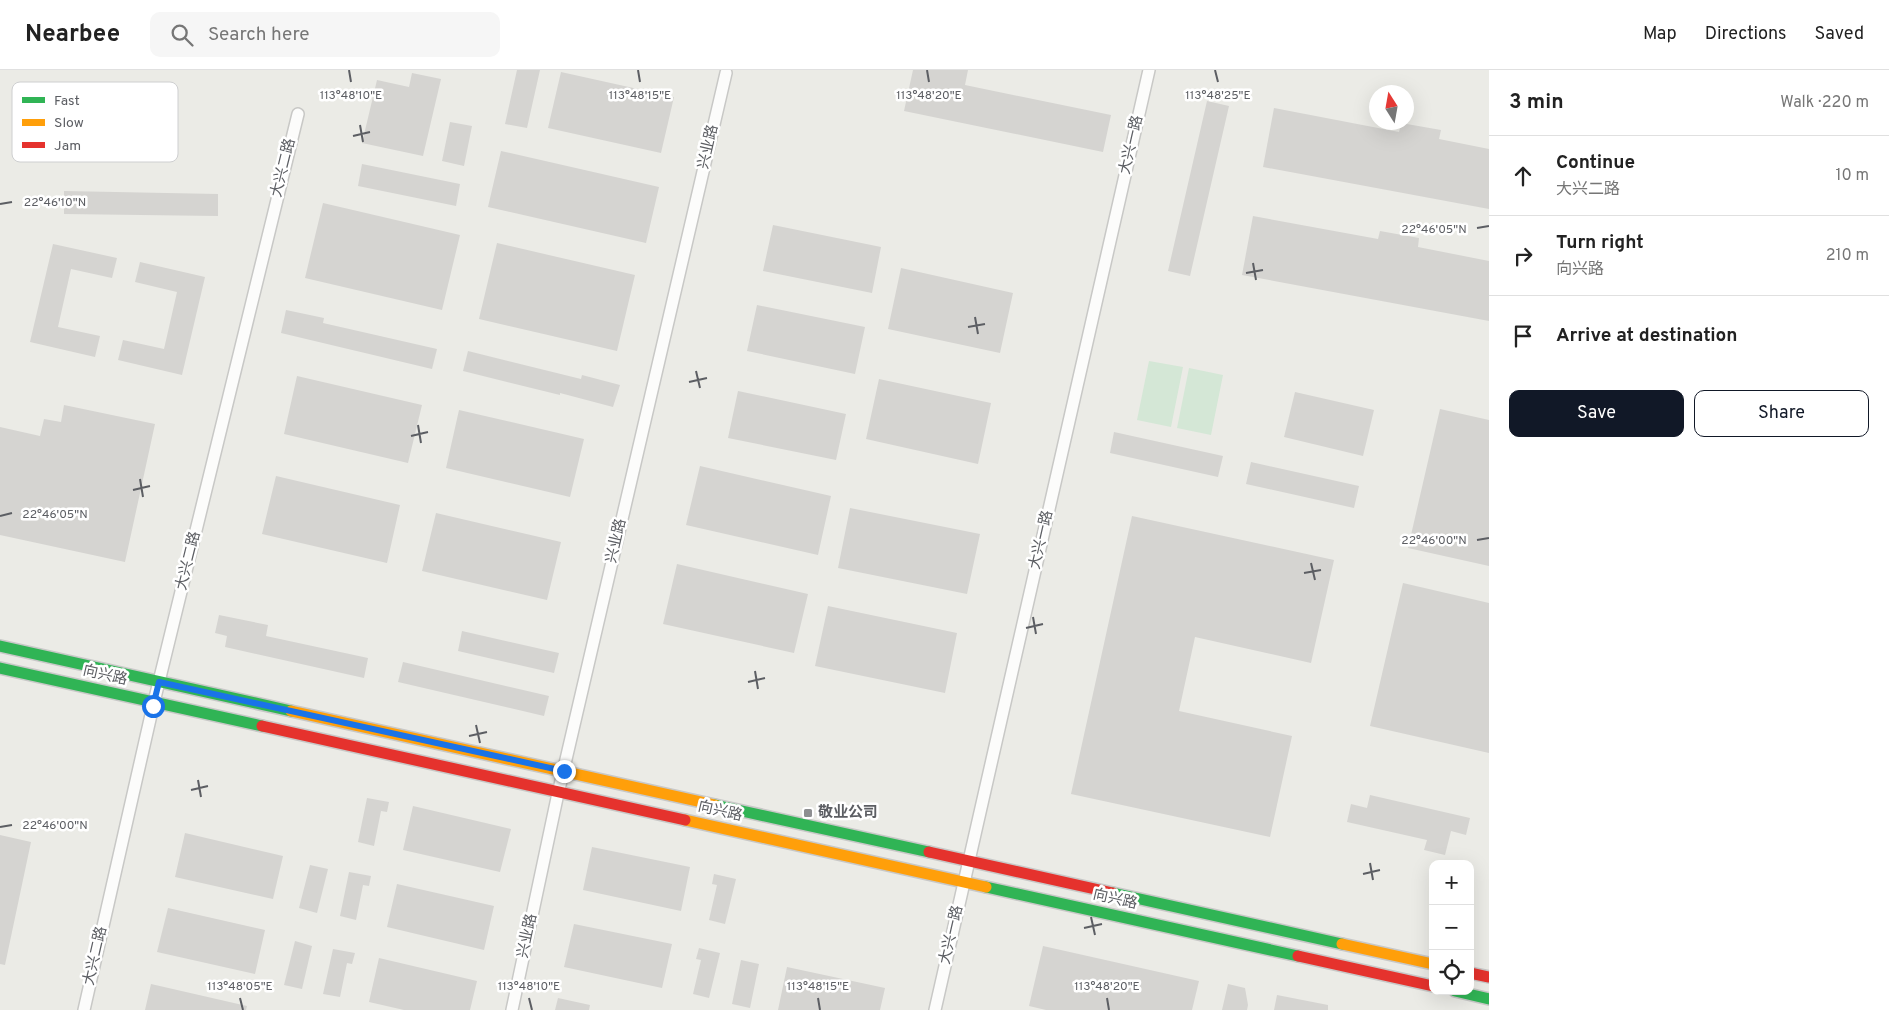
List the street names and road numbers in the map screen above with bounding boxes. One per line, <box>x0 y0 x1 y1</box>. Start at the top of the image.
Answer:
street label: 大兴一路 <box>1116 114 1148 176</box>
street label: 兴业路 <box>695 123 723 171</box>
street label: 大兴二路 <box>268 137 300 199</box>
street label: 大兴一路 <box>1026 509 1058 571</box>
street label: 兴业路 <box>603 517 631 565</box>
street label: 大兴二路 <box>173 530 205 592</box>
street label: 向兴路 <box>81 662 129 690</box>
street label: 向兴路 <box>696 798 744 826</box>
street label: 向兴路 <box>1091 886 1139 914</box>
street label: 大兴一路 <box>936 904 968 966</box>
street label: 兴业路 <box>514 912 542 960</box>
street label: 大兴二路 <box>80 925 112 987</box>

